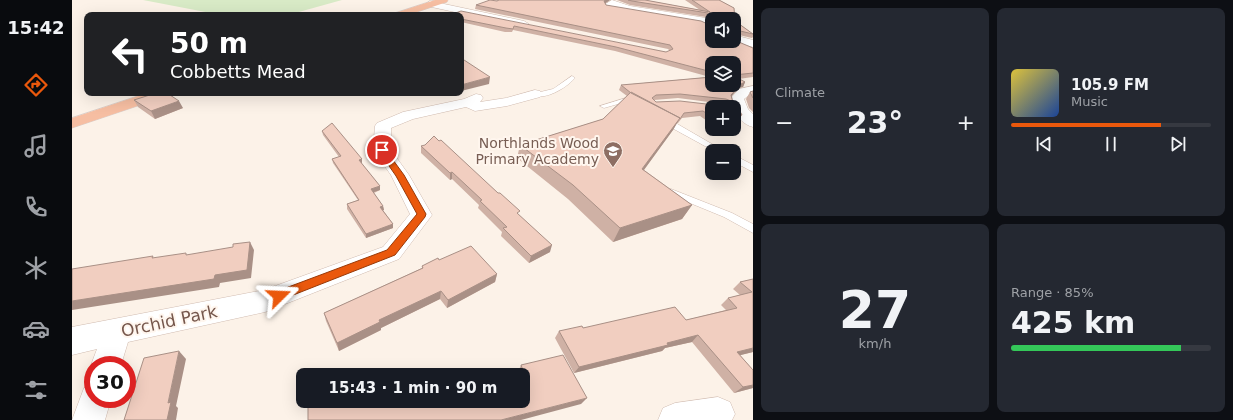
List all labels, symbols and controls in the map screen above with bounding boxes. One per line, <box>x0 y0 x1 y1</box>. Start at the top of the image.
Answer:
map controls <box>705 12 741 180</box>
button: sound <box>705 12 741 48</box>
text: 15:42 <box>7 17 65 38</box>
text: 50 m <box>170 27 248 60</box>
icon: left <box>104 28 156 80</box>
button: layers <box>705 56 741 92</box>
text: Cobbetts Mead <box>170 61 306 82</box>
icon: directions <box>22 71 50 99</box>
text: 105.9 FM <box>1071 76 1149 94</box>
text: Climate <box>775 85 825 100</box>
text: Music <box>1071 94 1108 109</box>
button: + <box>705 100 741 136</box>
text: 23° <box>847 105 903 140</box>
text: − <box>775 110 793 135</box>
text: + <box>957 110 975 135</box>
icon: music <box>22 132 50 160</box>
pin <box>365 133 399 167</box>
icon: previous <box>1033 133 1055 155</box>
icon: pause <box>1100 133 1122 155</box>
icon: next <box>1167 133 1189 155</box>
place label: Northlands Wood Primary Academy <box>475 135 599 167</box>
icon: arrive <box>371 139 393 161</box>
school or university icon: Northlands Wood Primary Academy <box>602 140 624 168</box>
button: − <box>705 144 741 180</box>
icon: phone <box>22 193 50 221</box>
icon: climate <box>22 254 50 282</box>
position arrow <box>258 275 300 317</box>
text: 27 <box>839 280 911 340</box>
text: Range · 85% <box>1011 285 1094 300</box>
street label: Orchid Park <box>119 301 219 341</box>
text: 425 km <box>1011 305 1135 340</box>
icon: car <box>22 315 50 343</box>
text: km/h <box>859 336 891 351</box>
speed limit sign: 30 <box>84 356 136 408</box>
icon: filters <box>22 376 50 404</box>
text: 15:43 · 1 min · 90 m <box>329 379 497 397</box>

